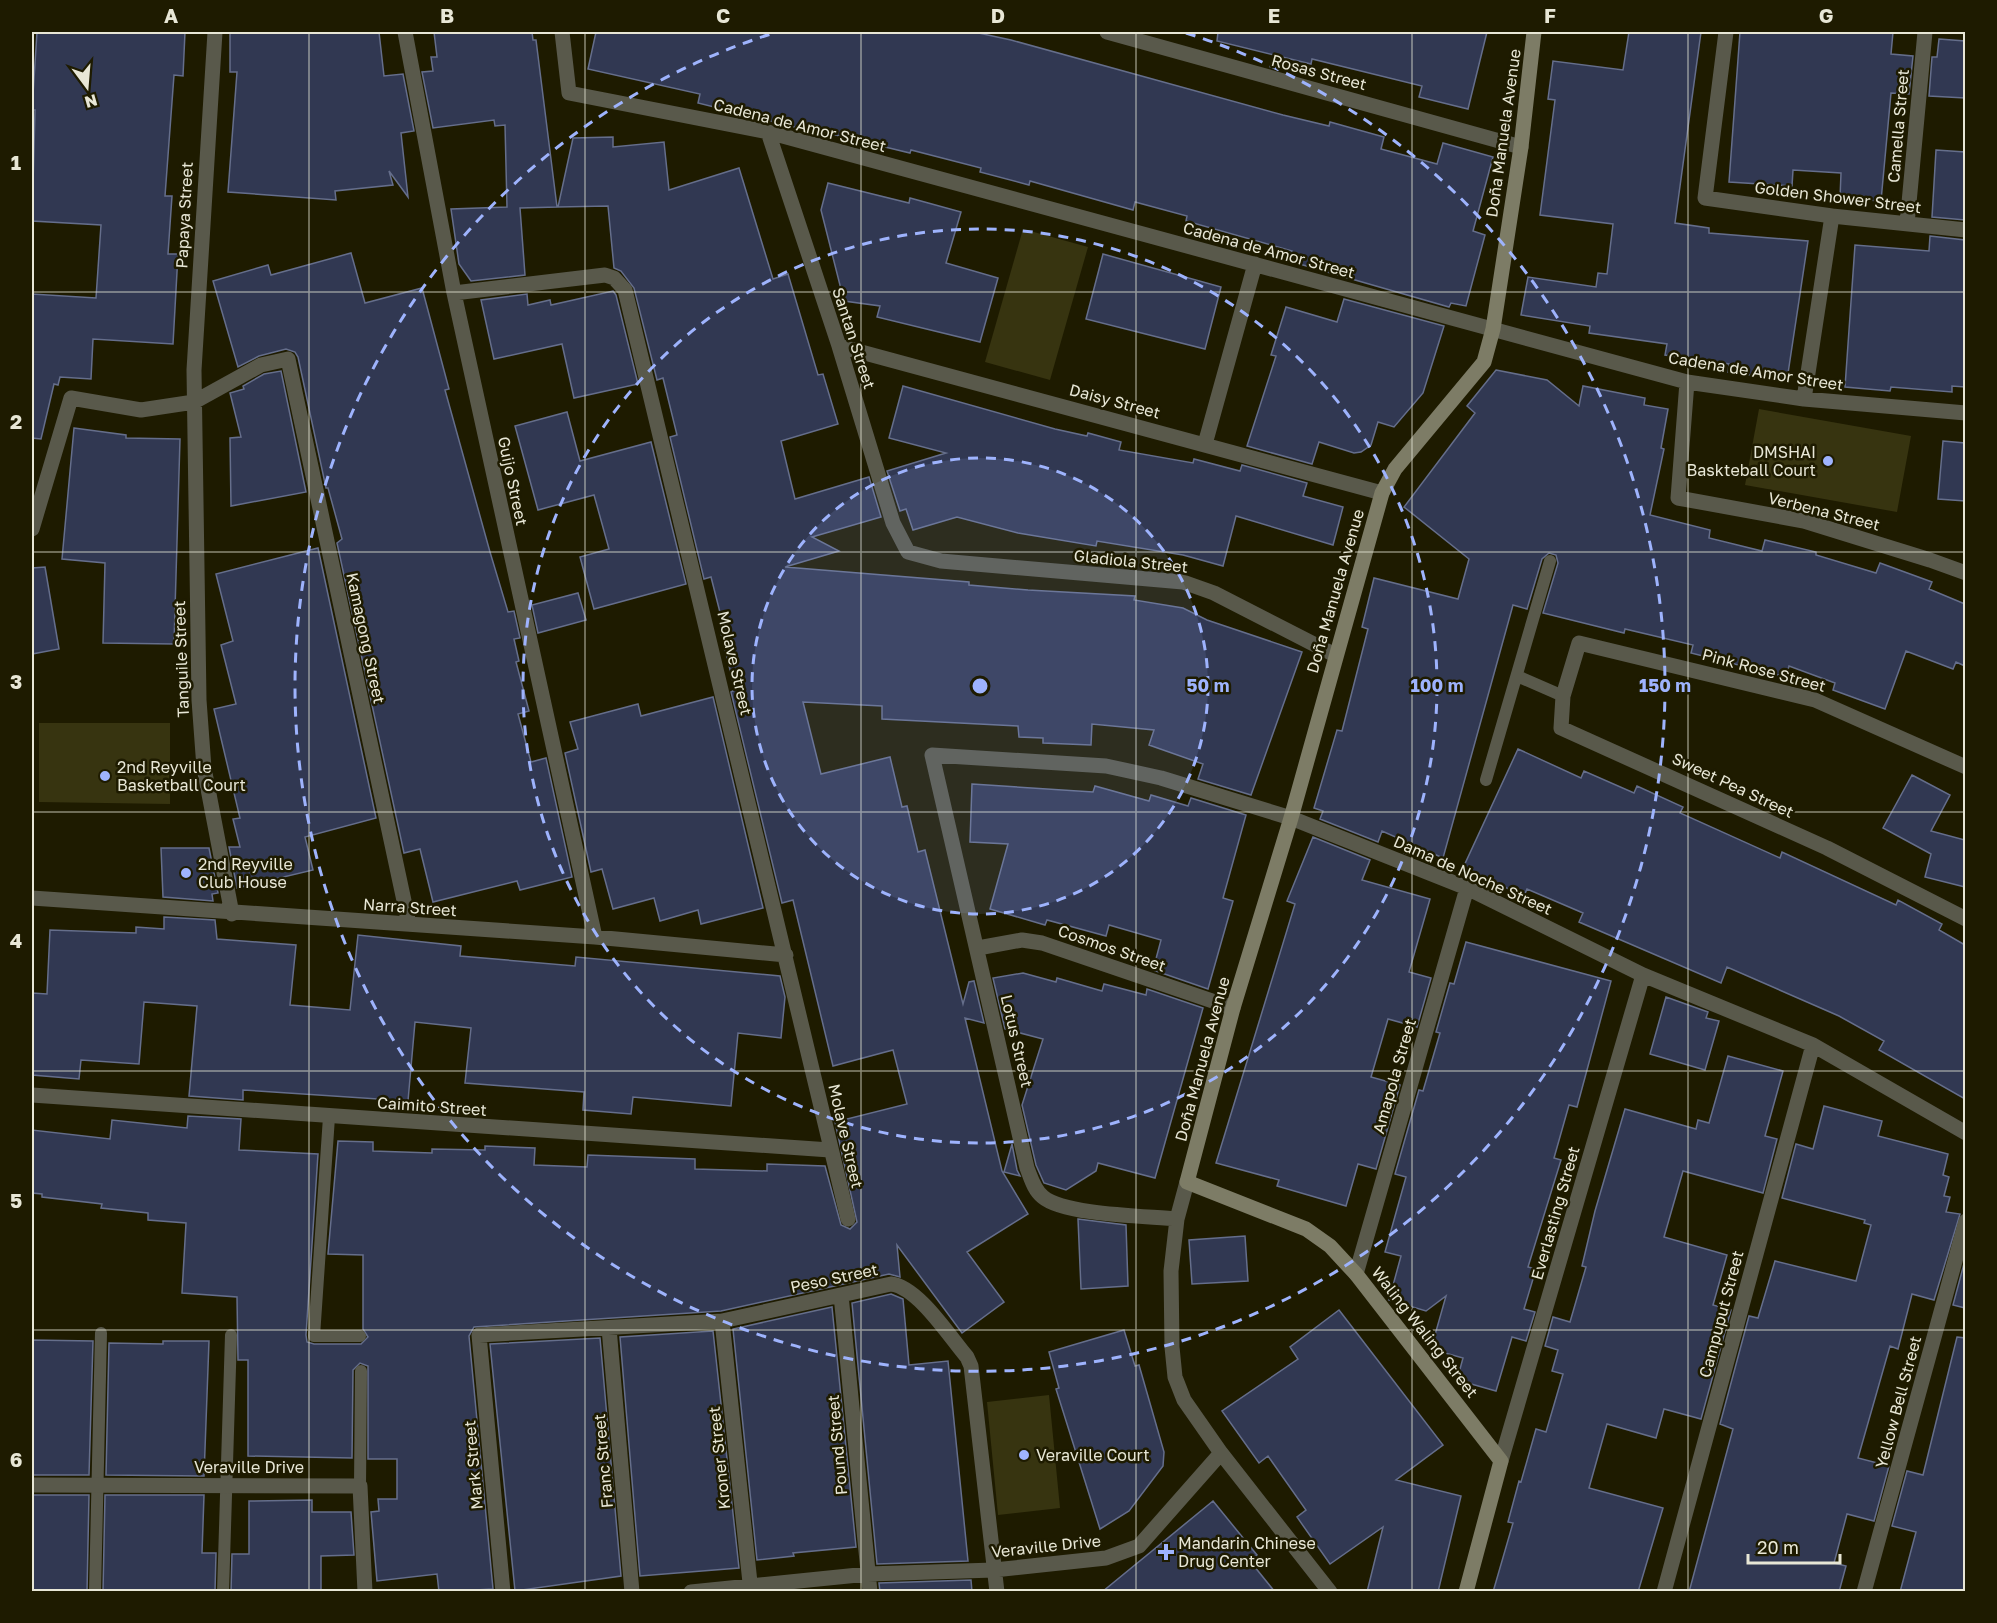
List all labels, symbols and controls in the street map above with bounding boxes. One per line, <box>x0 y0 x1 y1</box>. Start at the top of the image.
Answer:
text: A <box>164 3 178 27</box>
text: B <box>440 3 454 27</box>
text: C <box>716 3 730 27</box>
text: D <box>991 3 1005 27</box>
text: E <box>1268 3 1280 27</box>
text: F <box>1544 3 1556 27</box>
text: G <box>1819 3 1833 27</box>
street label: Doña Manuela Avenue <box>1481 47 1525 219</box>
street label: Rosas Street <box>1269 50 1369 94</box>
north arrow <box>57 57 117 117</box>
street label: Camella Street <box>1883 68 1913 184</box>
text: N <box>83 90 100 113</box>
street label: Cadena de Amor Street <box>712 94 888 156</box>
text: 1 <box>11 150 21 174</box>
street label: Papaya Street <box>171 161 197 269</box>
street label: Golden Shower Street <box>1753 177 1923 217</box>
street label: Cadena de Amor Street <box>1181 217 1357 283</box>
street label: Santan Street <box>828 285 880 391</box>
street label: Cadena de Amor Street <box>1667 347 1845 395</box>
street label: Daisy Street <box>1067 379 1163 423</box>
text: 2 <box>10 409 22 433</box>
street label: Guijo Street <box>494 435 532 527</box>
place label: DMSHAI Baskteball Court <box>1686 442 1816 480</box>
marker: DMSHAI Baskteball Court <box>1821 454 1835 468</box>
street label: Verbena Street <box>1766 487 1882 535</box>
street label: Doña Manuela Avenue <box>1302 507 1368 675</box>
street label: Gladiola Street <box>1073 545 1189 577</box>
street label: Kamagong Street <box>342 571 390 705</box>
street label: Tanguile Street <box>169 600 193 718</box>
street label: Molave Street <box>713 609 757 717</box>
street label: Pink Rose Street <box>1700 644 1828 696</box>
text: 3 <box>10 669 22 693</box>
text: 50 m <box>1187 674 1229 696</box>
text: 100 m <box>1411 674 1463 696</box>
text: 150 m <box>1639 674 1691 696</box>
centre of rings <box>970 676 990 696</box>
street label: Sweet Pea Street <box>1669 748 1797 822</box>
place label: 2nd Reyville Basketball Court <box>117 757 246 795</box>
marker: 2nd Reyville Basketball Court <box>98 769 112 783</box>
street label: Dama de Noche Street <box>1391 831 1555 919</box>
place label: 2nd Reyville Club House <box>198 854 293 892</box>
marker: 2nd Reyville Club House <box>179 866 193 880</box>
street label: Narra Street <box>362 894 458 920</box>
street label: Cosmos Street <box>1056 920 1168 976</box>
text: 4 <box>10 928 22 952</box>
street label: Doña Manuela Avenue <box>1170 974 1234 1144</box>
street label: Lotus Street <box>997 993 1037 1089</box>
street label: Amapola Street <box>1368 1016 1420 1136</box>
street label: Molave Street <box>824 1082 868 1190</box>
street label: Caimito Street <box>376 1092 488 1120</box>
street label: Everlasting Street <box>1526 1144 1584 1282</box>
text: 5 <box>10 1188 22 1212</box>
street label: Campuput Street <box>1694 1248 1748 1380</box>
street label: Peso Street <box>788 1259 880 1297</box>
street label: Waling Waling Street <box>1368 1262 1482 1402</box>
street label: Yellow Bell Street <box>1871 1334 1925 1470</box>
street label: Pound Street <box>823 1394 851 1496</box>
street label: Kroner Street <box>704 1406 734 1510</box>
street label: Franc Street <box>589 1413 617 1509</box>
street label: Mark Street <box>459 1420 487 1510</box>
place label: Veraville Court <box>1036 1445 1150 1465</box>
text: 6 <box>10 1447 22 1471</box>
marker: Veraville Court <box>1017 1448 1031 1462</box>
street label: Veraville Drive <box>194 1457 304 1477</box>
scale bar <box>1748 1527 1840 1565</box>
street label: Veraville Drive <box>990 1530 1102 1562</box>
place label: Mandarin Chinese Drug Center <box>1178 1533 1316 1571</box>
text: 20 m <box>1757 1536 1799 1558</box>
marker: Mandarin Chinese Drug Center <box>1159 1545 1173 1559</box>

